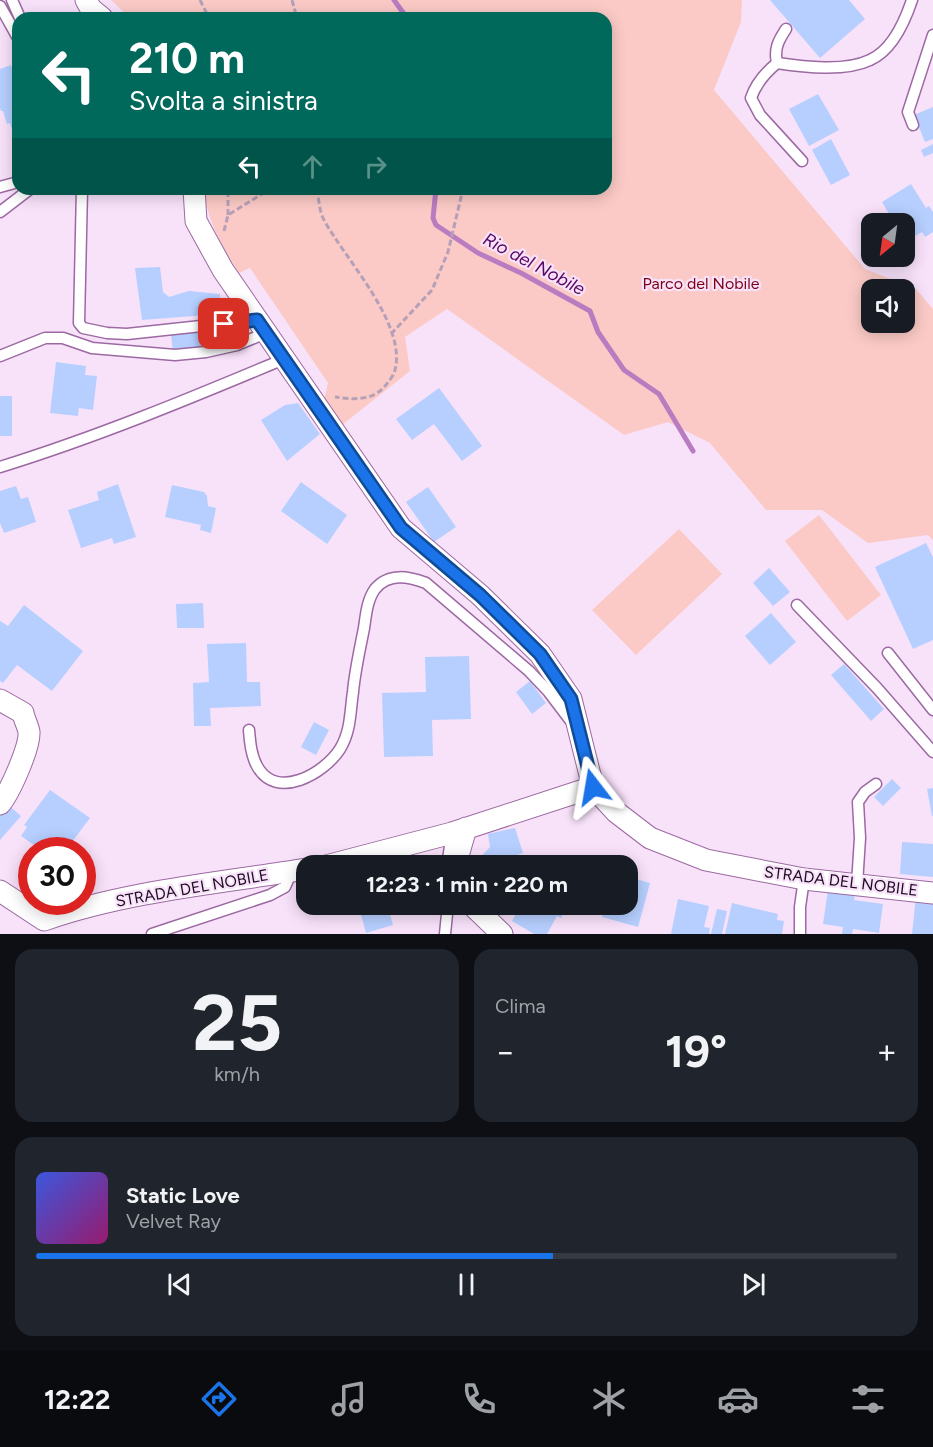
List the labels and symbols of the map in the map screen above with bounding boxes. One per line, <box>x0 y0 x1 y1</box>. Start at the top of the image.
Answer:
north arrow <box>861 213 915 267</box>
water label: Rio del Nobile <box>479 228 589 300</box>
park label: Parco del Nobile <box>642 274 760 293</box>
pin <box>198 298 249 349</box>
position arrow <box>561 755 625 819</box>
speed limit sign: 30 <box>18 837 96 915</box>
street label: STRADA DEL NOBILE <box>763 862 919 900</box>
street label: STRADA DEL NOBILE <box>114 865 270 911</box>

